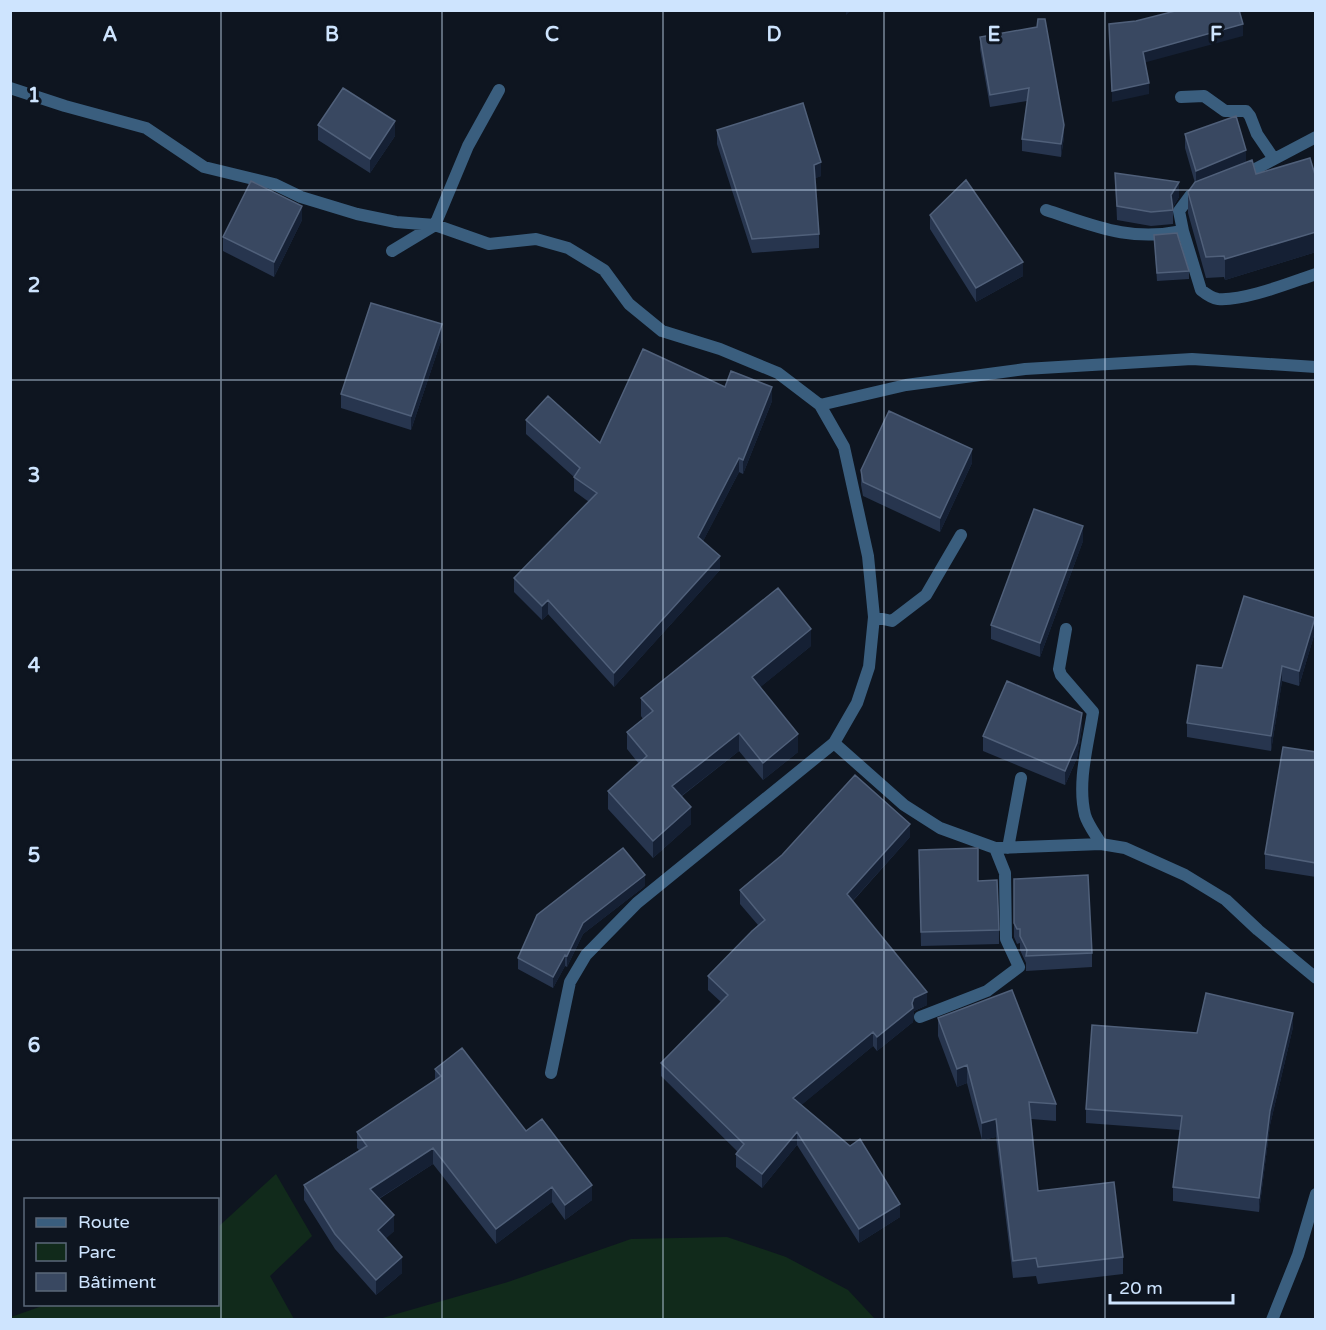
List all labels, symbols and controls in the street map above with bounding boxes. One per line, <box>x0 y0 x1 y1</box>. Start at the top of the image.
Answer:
text: A <box>103 23 118 47</box>
text: B <box>325 23 339 47</box>
text: C <box>545 23 559 47</box>
text: D <box>766 23 782 47</box>
text: E <box>988 23 1001 47</box>
text: F <box>1210 23 1222 47</box>
text: 1 <box>28 84 40 108</box>
text: 2 <box>28 274 40 298</box>
text: 3 <box>28 464 40 488</box>
text: 4 <box>28 654 41 678</box>
text: 5 <box>28 844 40 868</box>
text: 6 <box>28 1034 40 1058</box>
legend <box>24 1198 219 1306</box>
text: Route <box>78 1211 130 1233</box>
text: Parc <box>78 1241 116 1263</box>
scale bar <box>1110 1267 1233 1305</box>
text: Bâtiment <box>78 1271 156 1293</box>
text: 20 m <box>1119 1277 1163 1299</box>

